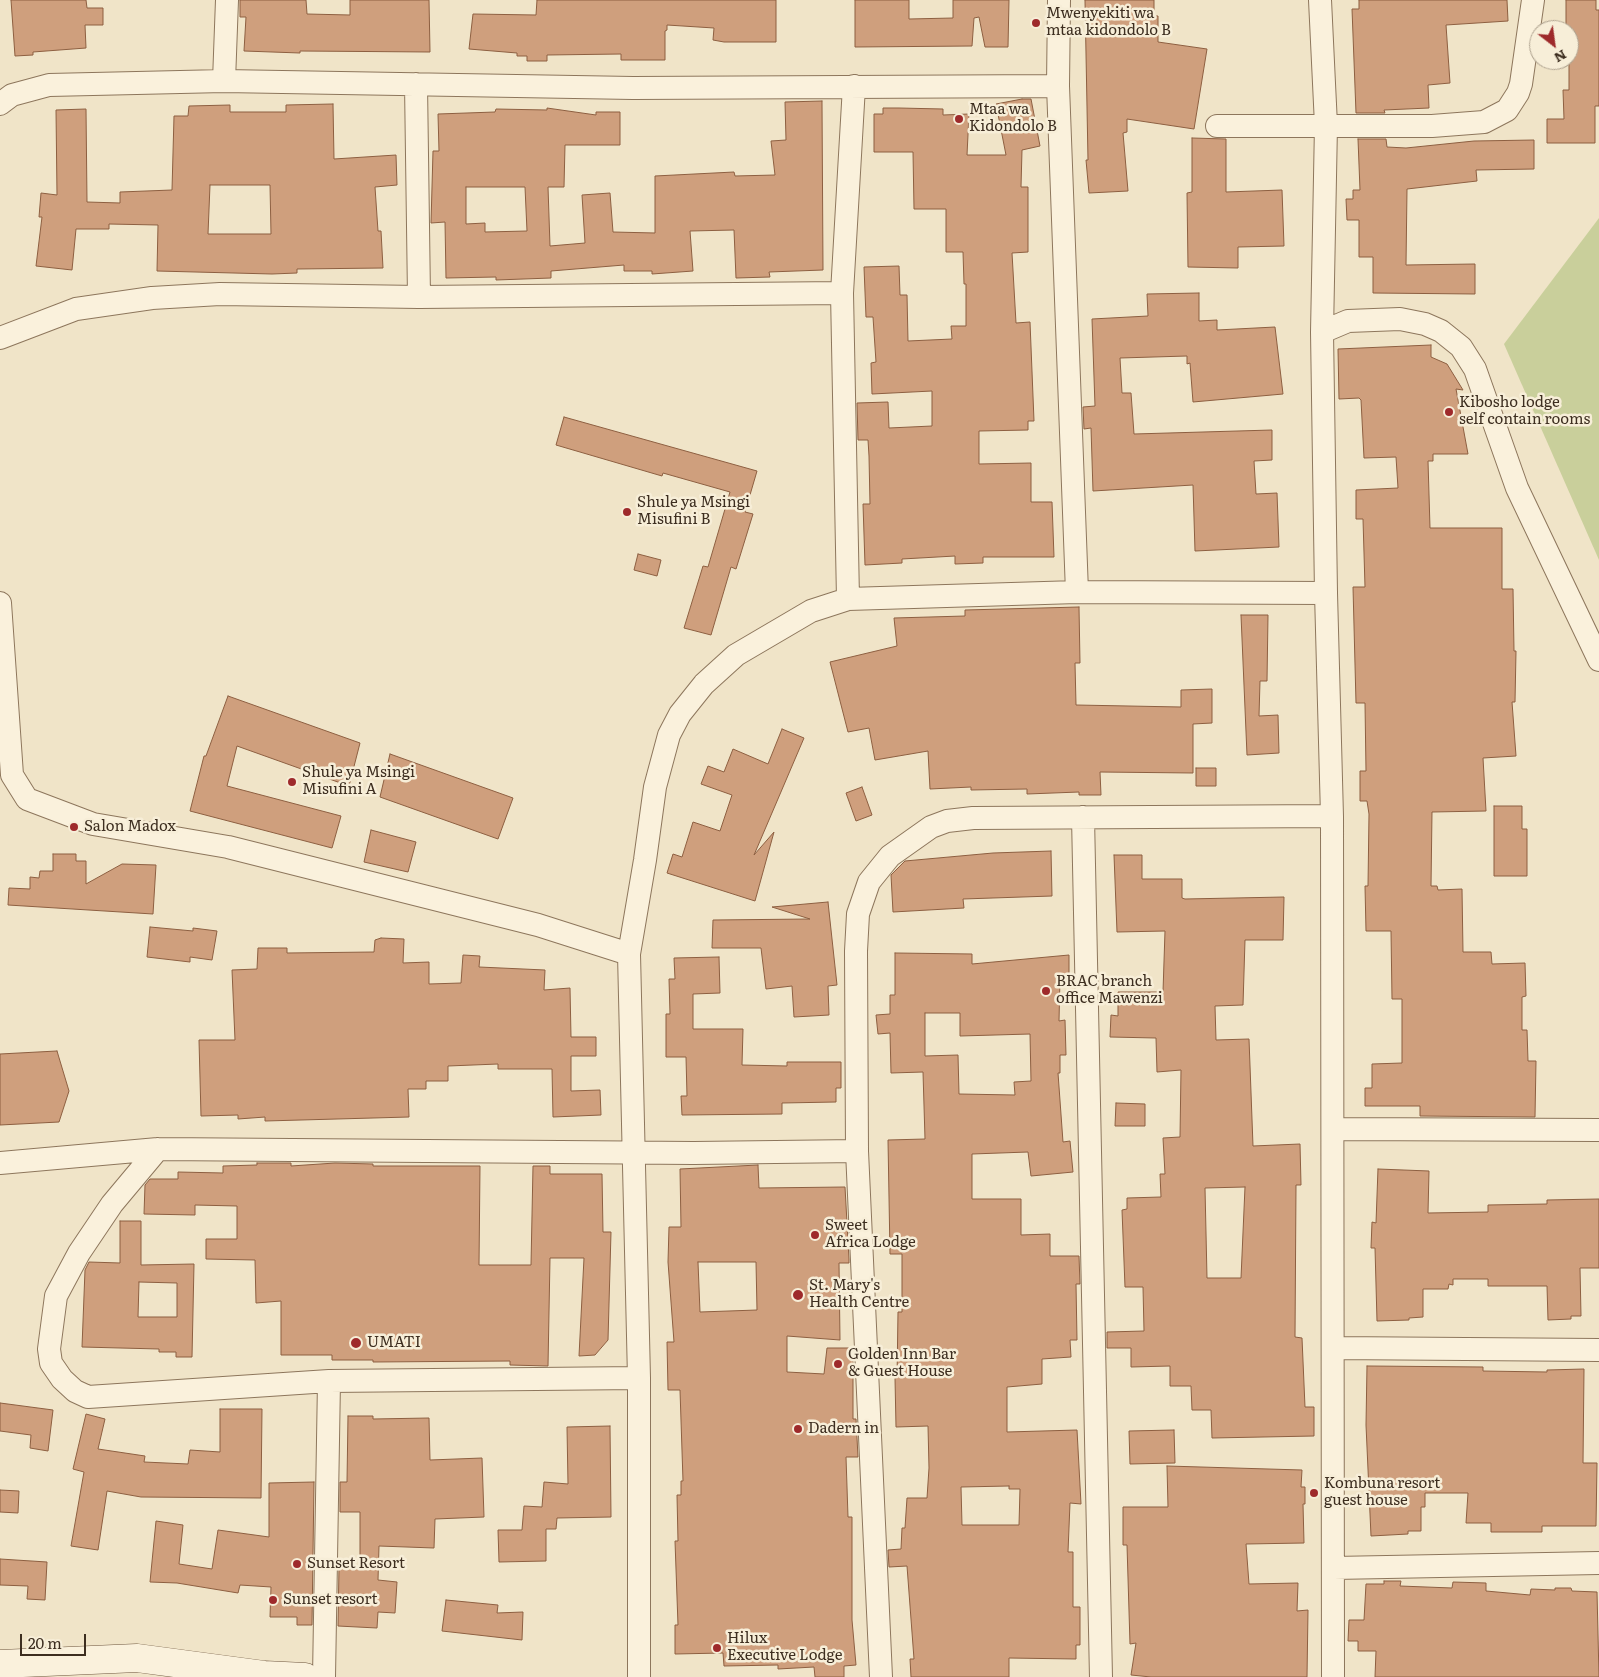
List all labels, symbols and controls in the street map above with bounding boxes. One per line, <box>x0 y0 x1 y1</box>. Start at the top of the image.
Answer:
place label: Mwenyekiti wa mtaa kidondolo B <box>1046 5 1171 40</box>
marker: Mwenyekiti wa mtaa kidondolo B <box>1030 17 1042 29</box>
north arrow <box>1529 20 1579 70</box>
text: N <box>1551 46 1571 69</box>
place label: Mtaa wa Kidondolo B <box>969 101 1057 136</box>
marker: Mtaa wa Kidondolo B <box>953 113 965 125</box>
place label: Kibosho lodge self contain rooms <box>1459 394 1590 429</box>
marker: Kibosho lodge self contain rooms <box>1443 406 1455 418</box>
place label: Shule ya Msingi Misufini B <box>637 494 750 529</box>
marker: Shule ya Msingi Misufini B <box>621 506 633 518</box>
place label: Shule ya Msingi Misufini A <box>302 764 415 799</box>
marker: Shule ya Msingi Misufini A <box>286 776 298 788</box>
place label: Salon Madox <box>84 818 176 836</box>
marker: Salon Madox <box>68 821 80 833</box>
place label: BRAC branch office Mawenzi <box>1056 973 1163 1008</box>
marker: BRAC branch office Mawenzi <box>1040 985 1052 997</box>
place label: Sweet Africa Lodge <box>825 1217 916 1252</box>
marker: Sweet Africa Lodge <box>809 1229 821 1241</box>
place label: St. Mary's Health Centre <box>809 1277 909 1312</box>
marker: St. Mary's Health Centre <box>791 1288 805 1302</box>
place label: UMATI <box>367 1334 421 1352</box>
marker: UMATI <box>349 1336 363 1350</box>
place label: Golden Inn Bar & Guest House <box>848 1346 956 1381</box>
marker: Golden Inn Bar & Guest House <box>832 1358 844 1370</box>
place label: Dadern in <box>808 1420 879 1438</box>
marker: Dadern in <box>792 1423 804 1435</box>
place label: Kombuna resort guest house <box>1324 1475 1440 1510</box>
marker: Kombuna resort guest house <box>1308 1487 1320 1499</box>
place label: Sunset Resort <box>307 1555 405 1573</box>
marker: Sunset Resort <box>291 1558 303 1570</box>
place label: Sunset resort <box>283 1591 378 1609</box>
marker: Sunset resort <box>267 1594 279 1606</box>
scale bar <box>22 1624 89 1656</box>
place label: Hilux Executive Lodge <box>727 1630 842 1665</box>
text: 20 m <box>28 1631 62 1654</box>
marker: Hilux Executive Lodge <box>711 1642 723 1654</box>

